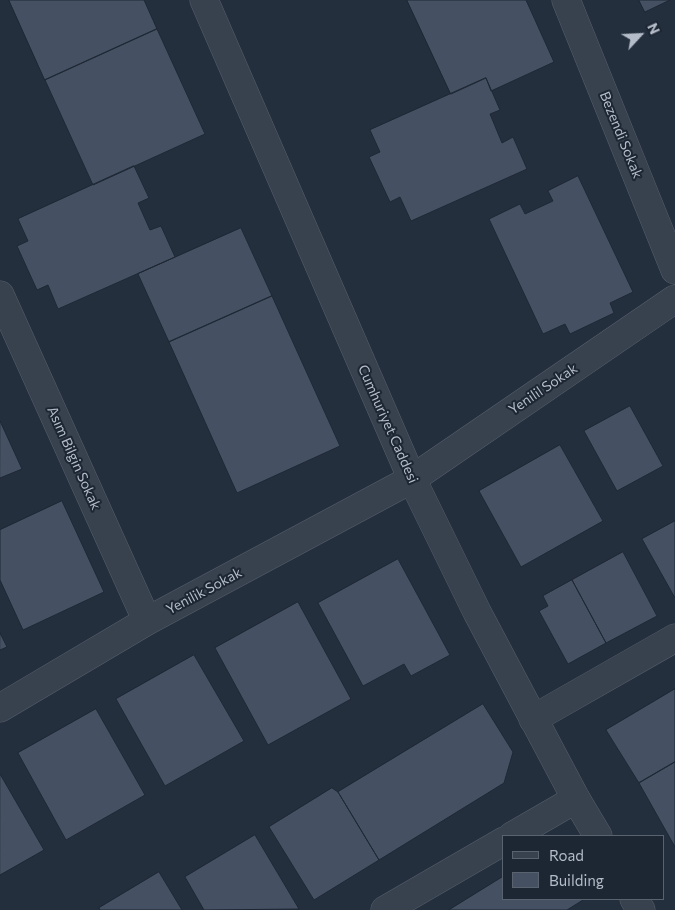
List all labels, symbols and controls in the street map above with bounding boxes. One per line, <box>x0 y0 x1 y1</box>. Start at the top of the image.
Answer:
north arrow <box>615 10 665 60</box>
text: N <box>644 20 664 37</box>
street label: Bezendi Sokak <box>596 89 646 181</box>
street label: Yenilil Sokak <box>505 360 581 418</box>
street label: Cumhuriyet Caddesi <box>354 362 422 486</box>
street label: Asım Bilgin Sokak <box>44 404 104 512</box>
street label: Yenilik Sokak <box>163 564 245 618</box>
legend <box>502 835 665 900</box>
text: Road <box>549 846 584 864</box>
text: Building <box>549 871 604 889</box>

